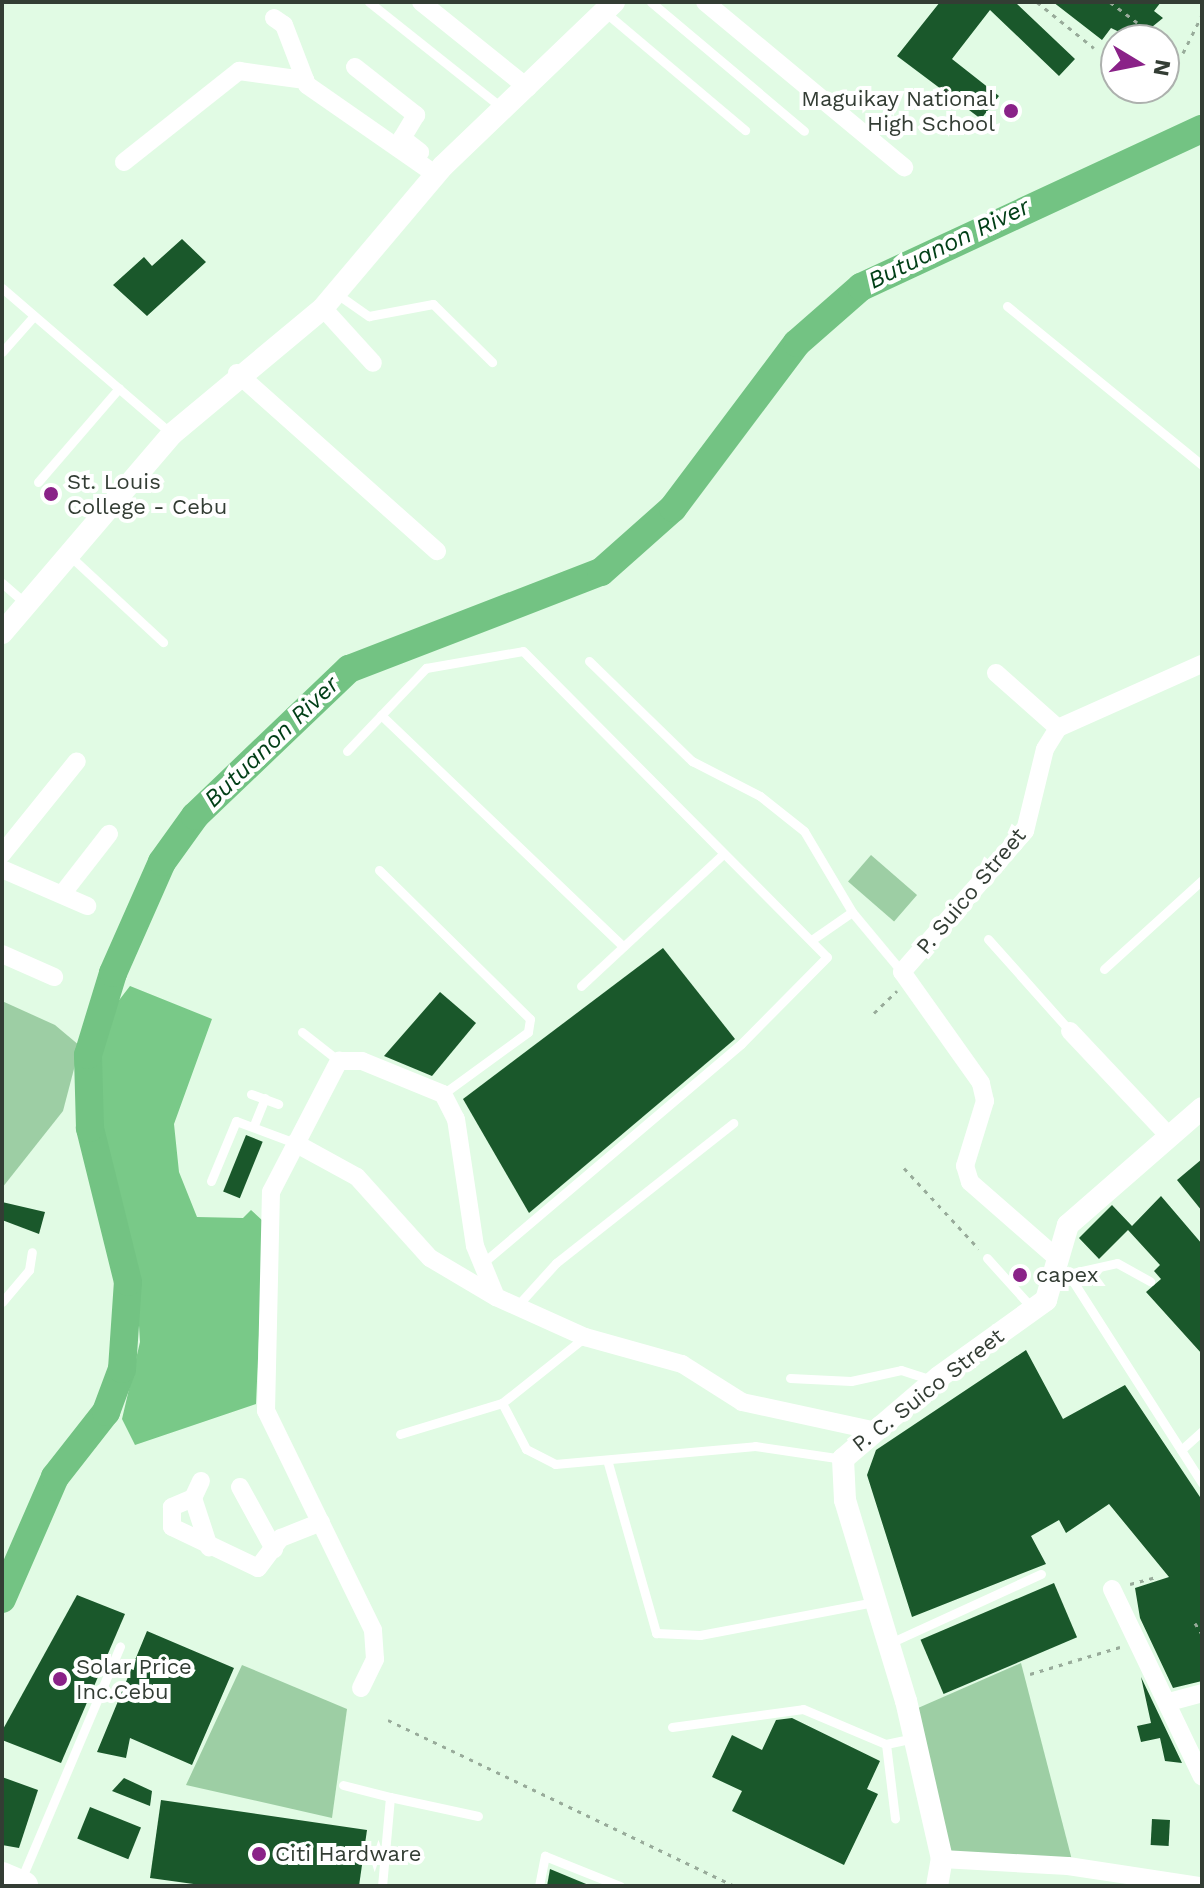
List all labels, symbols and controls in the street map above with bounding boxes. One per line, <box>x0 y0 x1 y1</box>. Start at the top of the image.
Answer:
north arrow <box>1100 24 1180 104</box>
text: N <box>1148 58 1176 78</box>
place label: Maguikay National High School <box>801 85 995 136</box>
marker: Maguikay National High School <box>1002 102 1020 120</box>
water label: Butuanon River <box>863 192 1035 296</box>
place label: St. Louis College - Cebu <box>67 468 227 520</box>
marker: St. Louis College - Cebu <box>42 485 60 503</box>
water label: Butuanon River <box>199 670 345 814</box>
street label: P. Suico Street <box>910 822 1032 960</box>
place label: capex <box>1036 1262 1099 1288</box>
marker: capex <box>1011 1266 1029 1284</box>
street label: P. C. Suico Street <box>847 1323 1009 1457</box>
place label: Solar Price Inc.Cebu <box>76 1653 192 1704</box>
marker: Solar Price Inc.Cebu <box>51 1670 69 1688</box>
place label: Citi Hardware <box>275 1841 421 1867</box>
marker: Citi Hardware <box>250 1845 268 1863</box>

